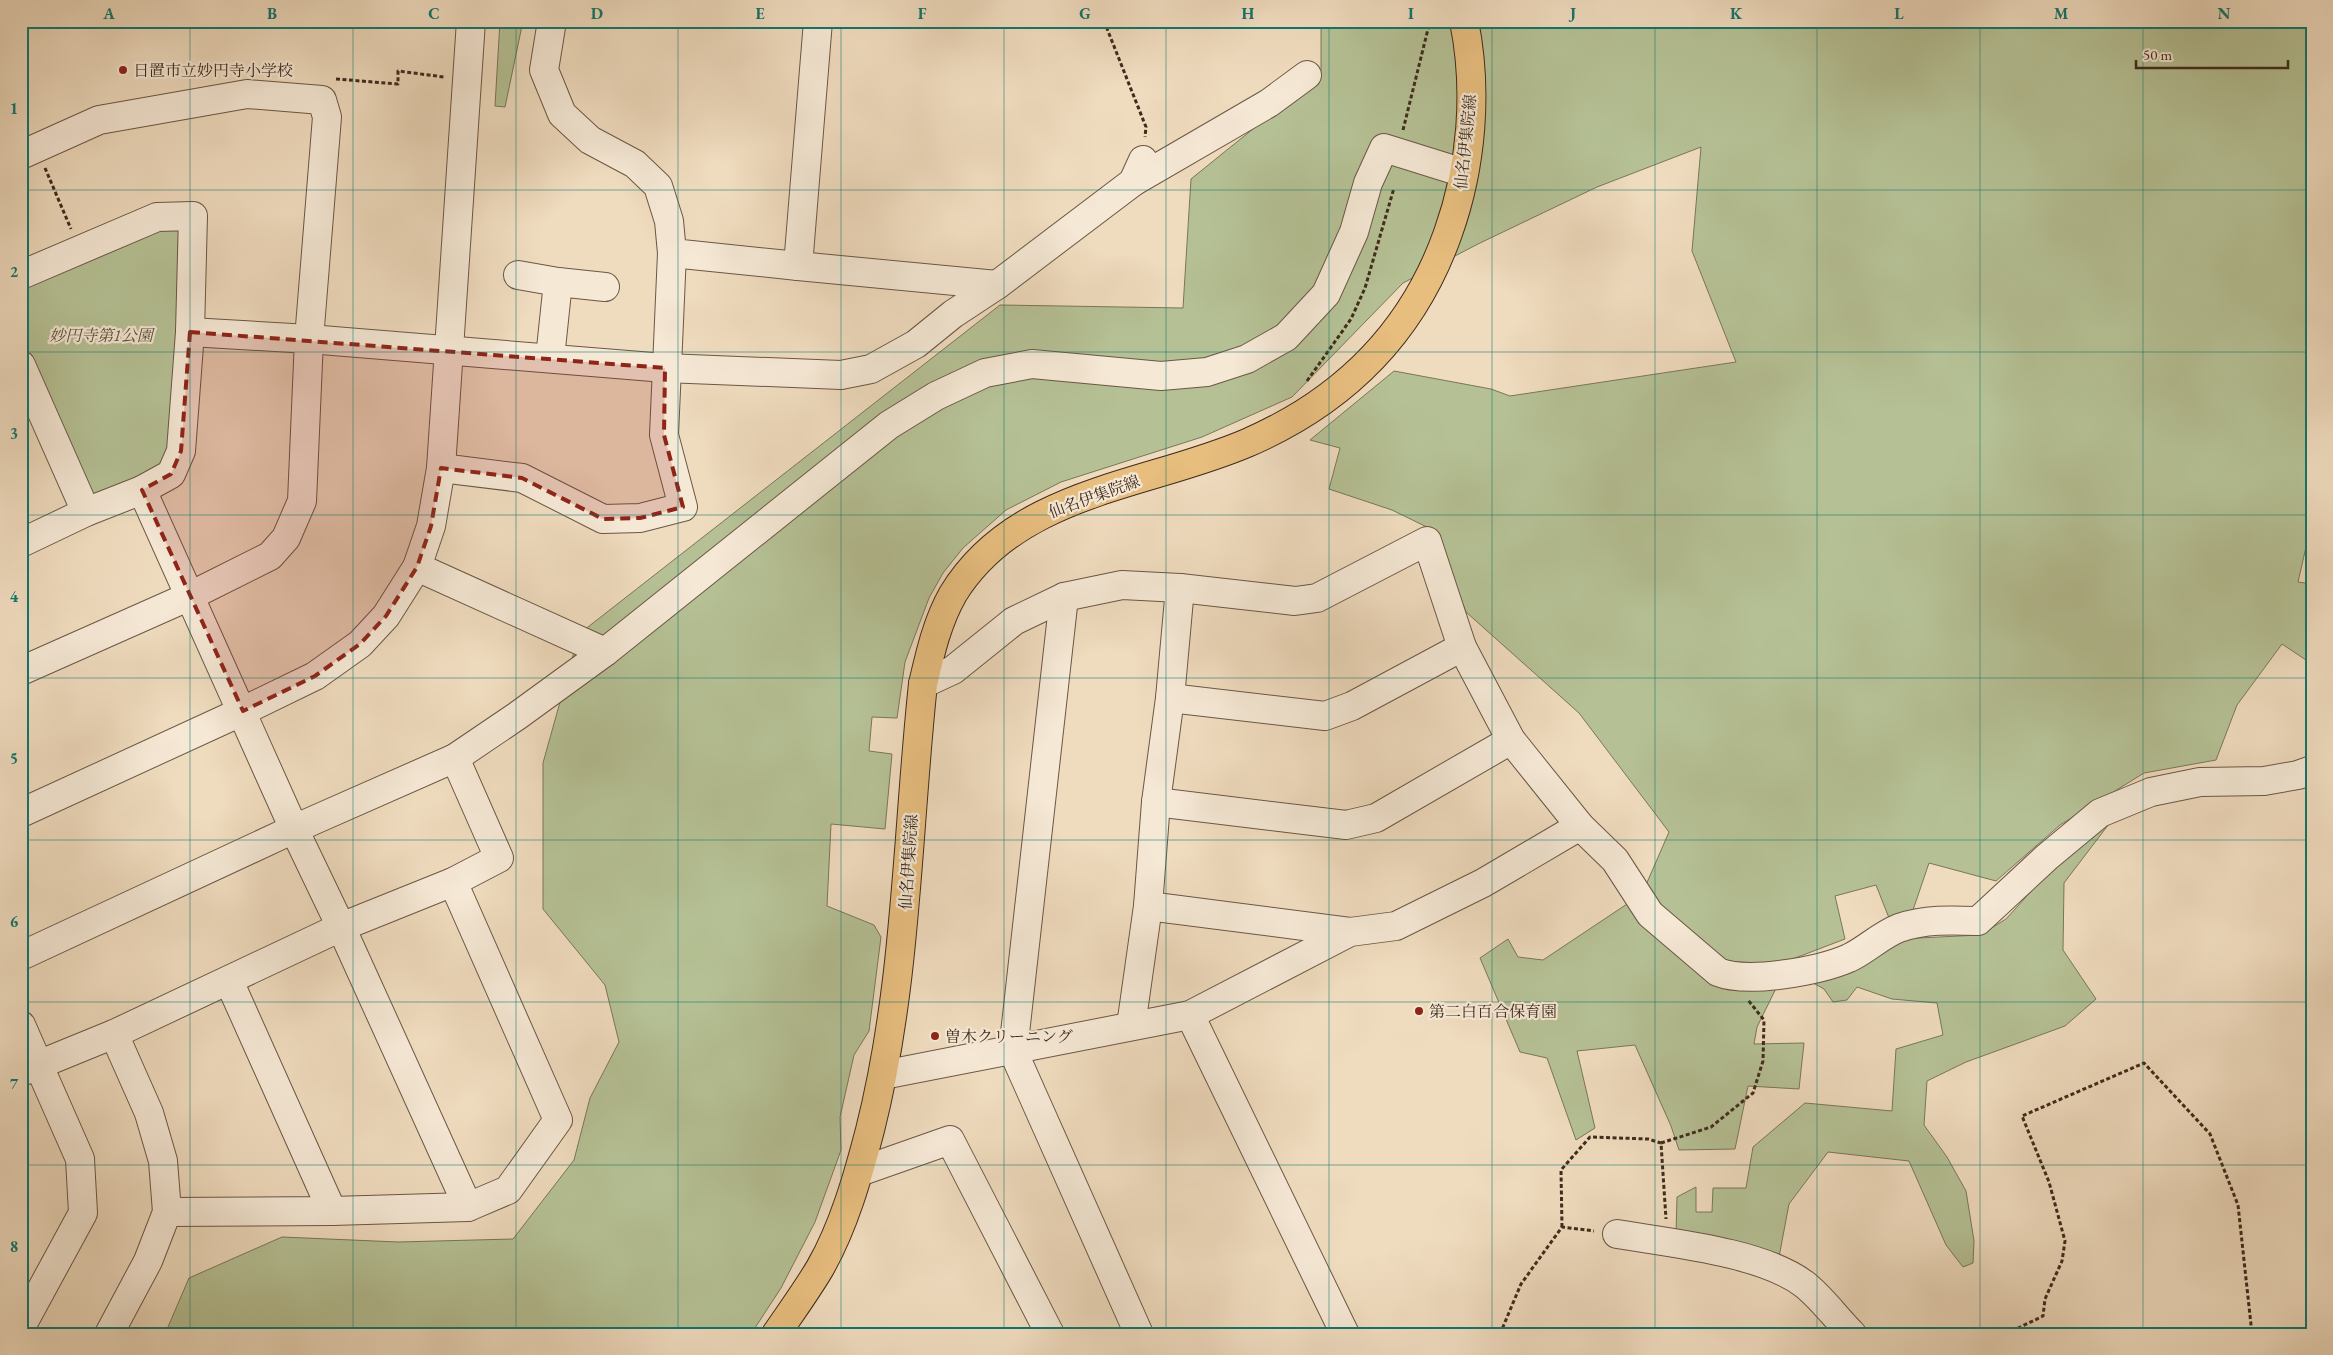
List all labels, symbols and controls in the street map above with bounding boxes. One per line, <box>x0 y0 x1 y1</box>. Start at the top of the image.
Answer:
text: A <box>102 3 115 24</box>
text: B <box>267 3 277 24</box>
text: C <box>428 3 440 24</box>
text: D <box>591 3 603 24</box>
text: E <box>755 3 765 24</box>
text: F <box>918 3 927 24</box>
text: G <box>1079 3 1091 24</box>
text: H <box>1242 3 1255 24</box>
text: I <box>1408 3 1414 24</box>
text: J <box>1568 3 1576 24</box>
text: K <box>1730 3 1743 24</box>
text: L <box>1894 3 1904 24</box>
text: M <box>2054 3 2069 24</box>
text: N <box>2218 3 2231 24</box>
scale bar <box>2136 38 2288 70</box>
text: 50 m <box>2143 45 2172 64</box>
place label: 日置市立妙円寺小学校 <box>133 60 293 81</box>
marker: 日置市立妙円寺小学校 <box>117 64 129 76</box>
street label: 仙名伊集院線 <box>1450 93 1481 191</box>
text: 1 <box>10 98 18 119</box>
text: 2 <box>10 261 19 282</box>
park label: 妙円寺第1公園 <box>49 325 156 346</box>
text: 3 <box>10 423 18 444</box>
street label: 仙名伊集院線 <box>1045 470 1143 523</box>
text: 4 <box>10 586 19 607</box>
text: 5 <box>10 748 18 769</box>
street label: 仙名伊集院線 <box>895 813 922 911</box>
text: 6 <box>10 911 19 932</box>
place label: 第二白百合保育園 <box>1429 1001 1557 1022</box>
marker: 第二白百合保育園 <box>1413 1005 1425 1017</box>
place label: 曽木クリーニング <box>945 1026 1073 1047</box>
marker: 曽木クリーニング <box>929 1030 941 1042</box>
text: 7 <box>10 1073 19 1094</box>
text: 8 <box>10 1236 18 1257</box>

